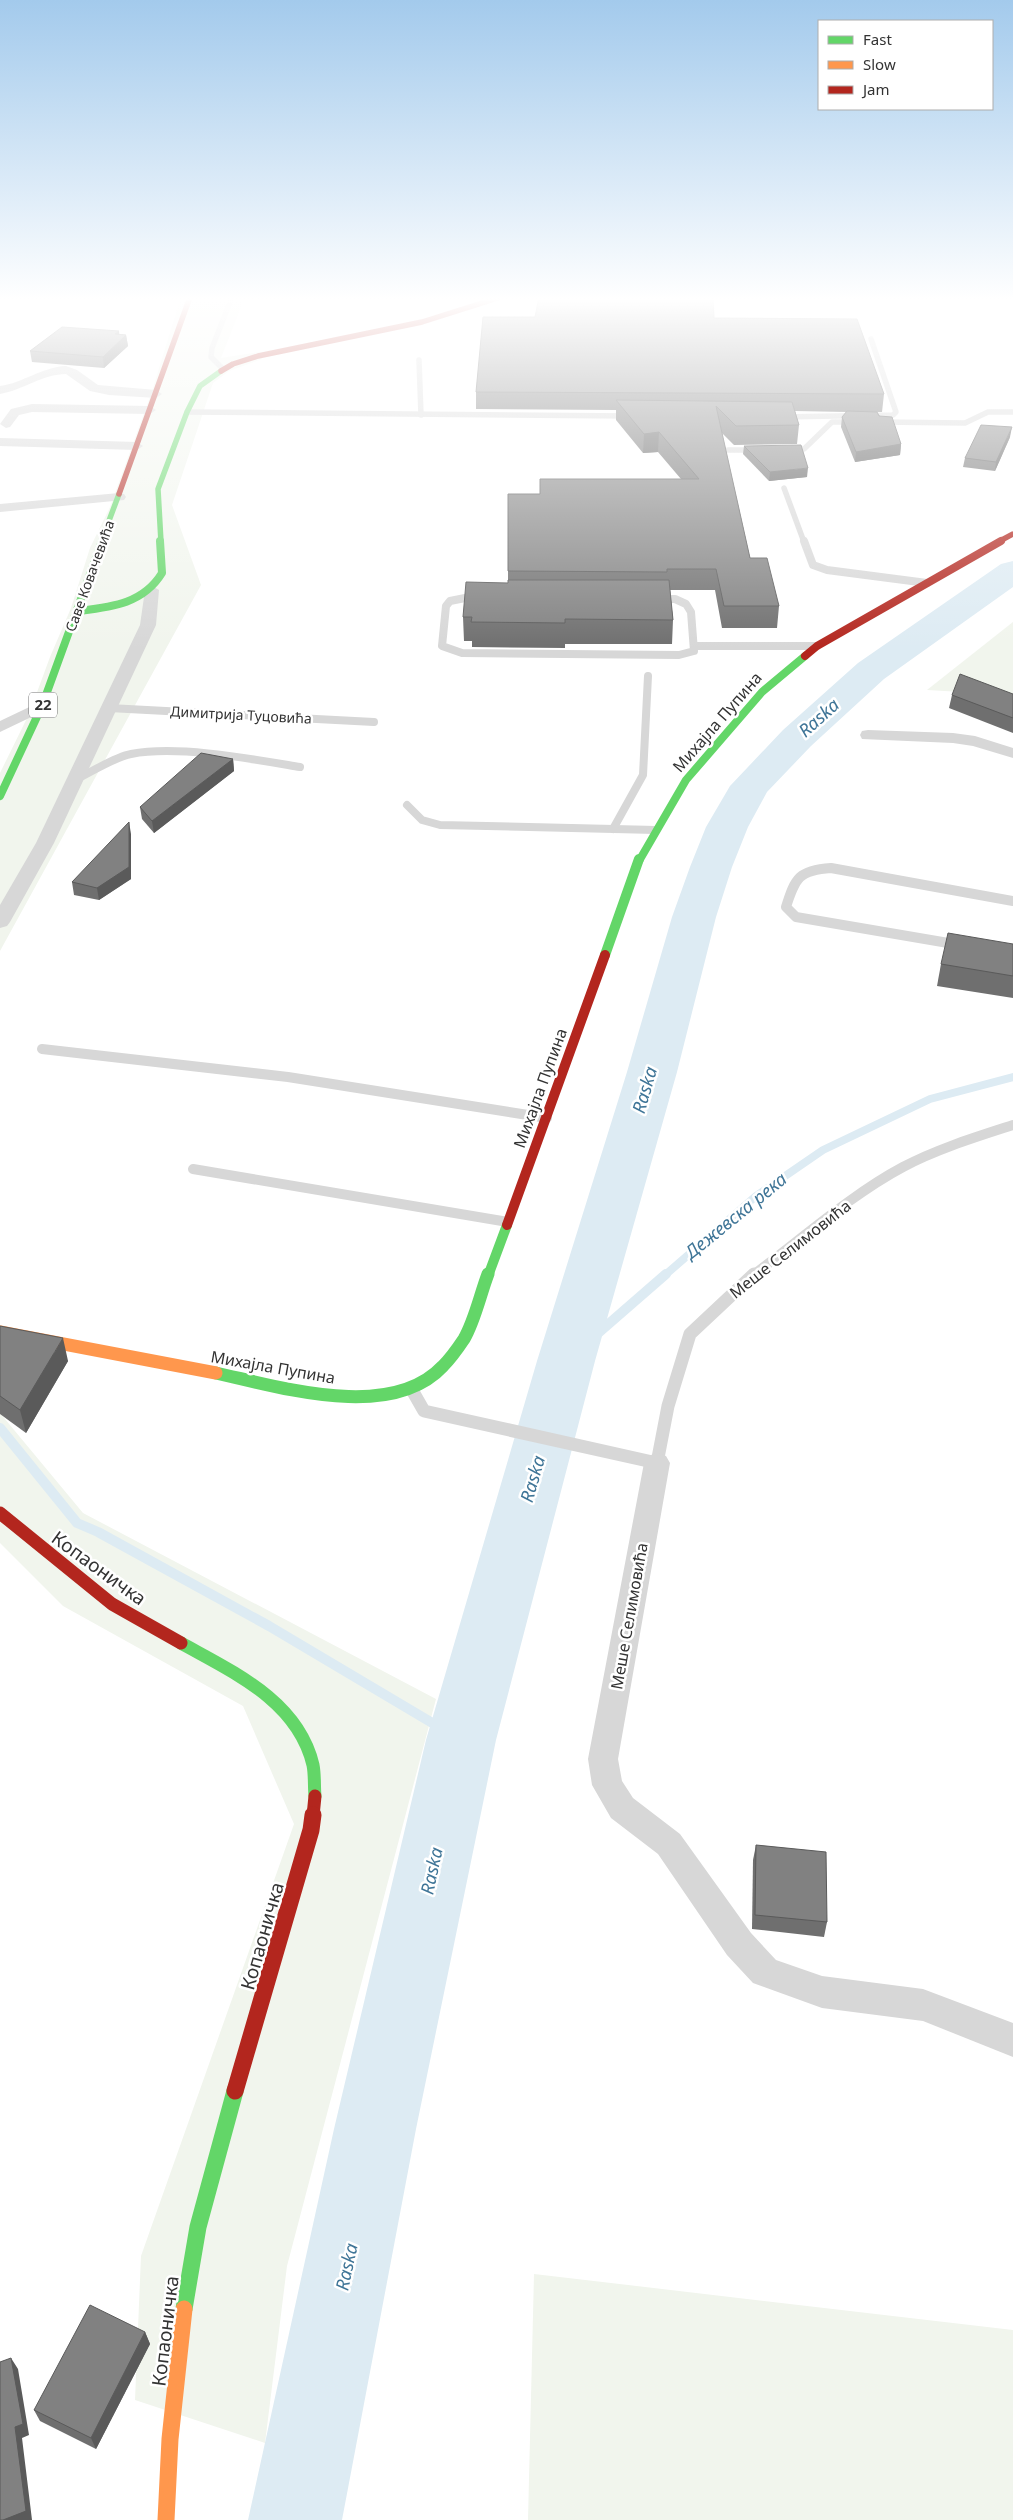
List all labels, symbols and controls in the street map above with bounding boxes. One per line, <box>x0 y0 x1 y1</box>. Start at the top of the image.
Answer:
legend <box>818 20 993 110</box>
text: Fast <box>863 29 892 49</box>
text: Slow <box>863 54 896 74</box>
text: Jam <box>861 79 890 99</box>
street label: Саве Ковачевића <box>61 517 119 634</box>
street label: Михајла Пупина <box>667 667 767 777</box>
road number: 22 <box>29 692 57 718</box>
water label: Raska <box>793 692 844 742</box>
street label: Димитрија Туцовића <box>170 701 312 728</box>
street label: Михајла Пупина <box>508 1025 572 1151</box>
water label: Raska <box>626 1064 662 1116</box>
water label: Дежевска река <box>678 1167 791 1265</box>
street label: Меше Селимовића <box>725 1195 855 1303</box>
street label: Михајла Пупина <box>209 1345 337 1389</box>
water label: Raska <box>514 1453 550 1505</box>
street label: Копаоничка <box>46 1525 152 1611</box>
street label: Меше Селимовића <box>605 1541 653 1691</box>
water label: Raska <box>414 1845 448 1896</box>
street label: Копаоничка <box>234 1879 290 1993</box>
water label: Raska <box>329 2241 363 2292</box>
street label: Копаоничка <box>145 2274 185 2388</box>

